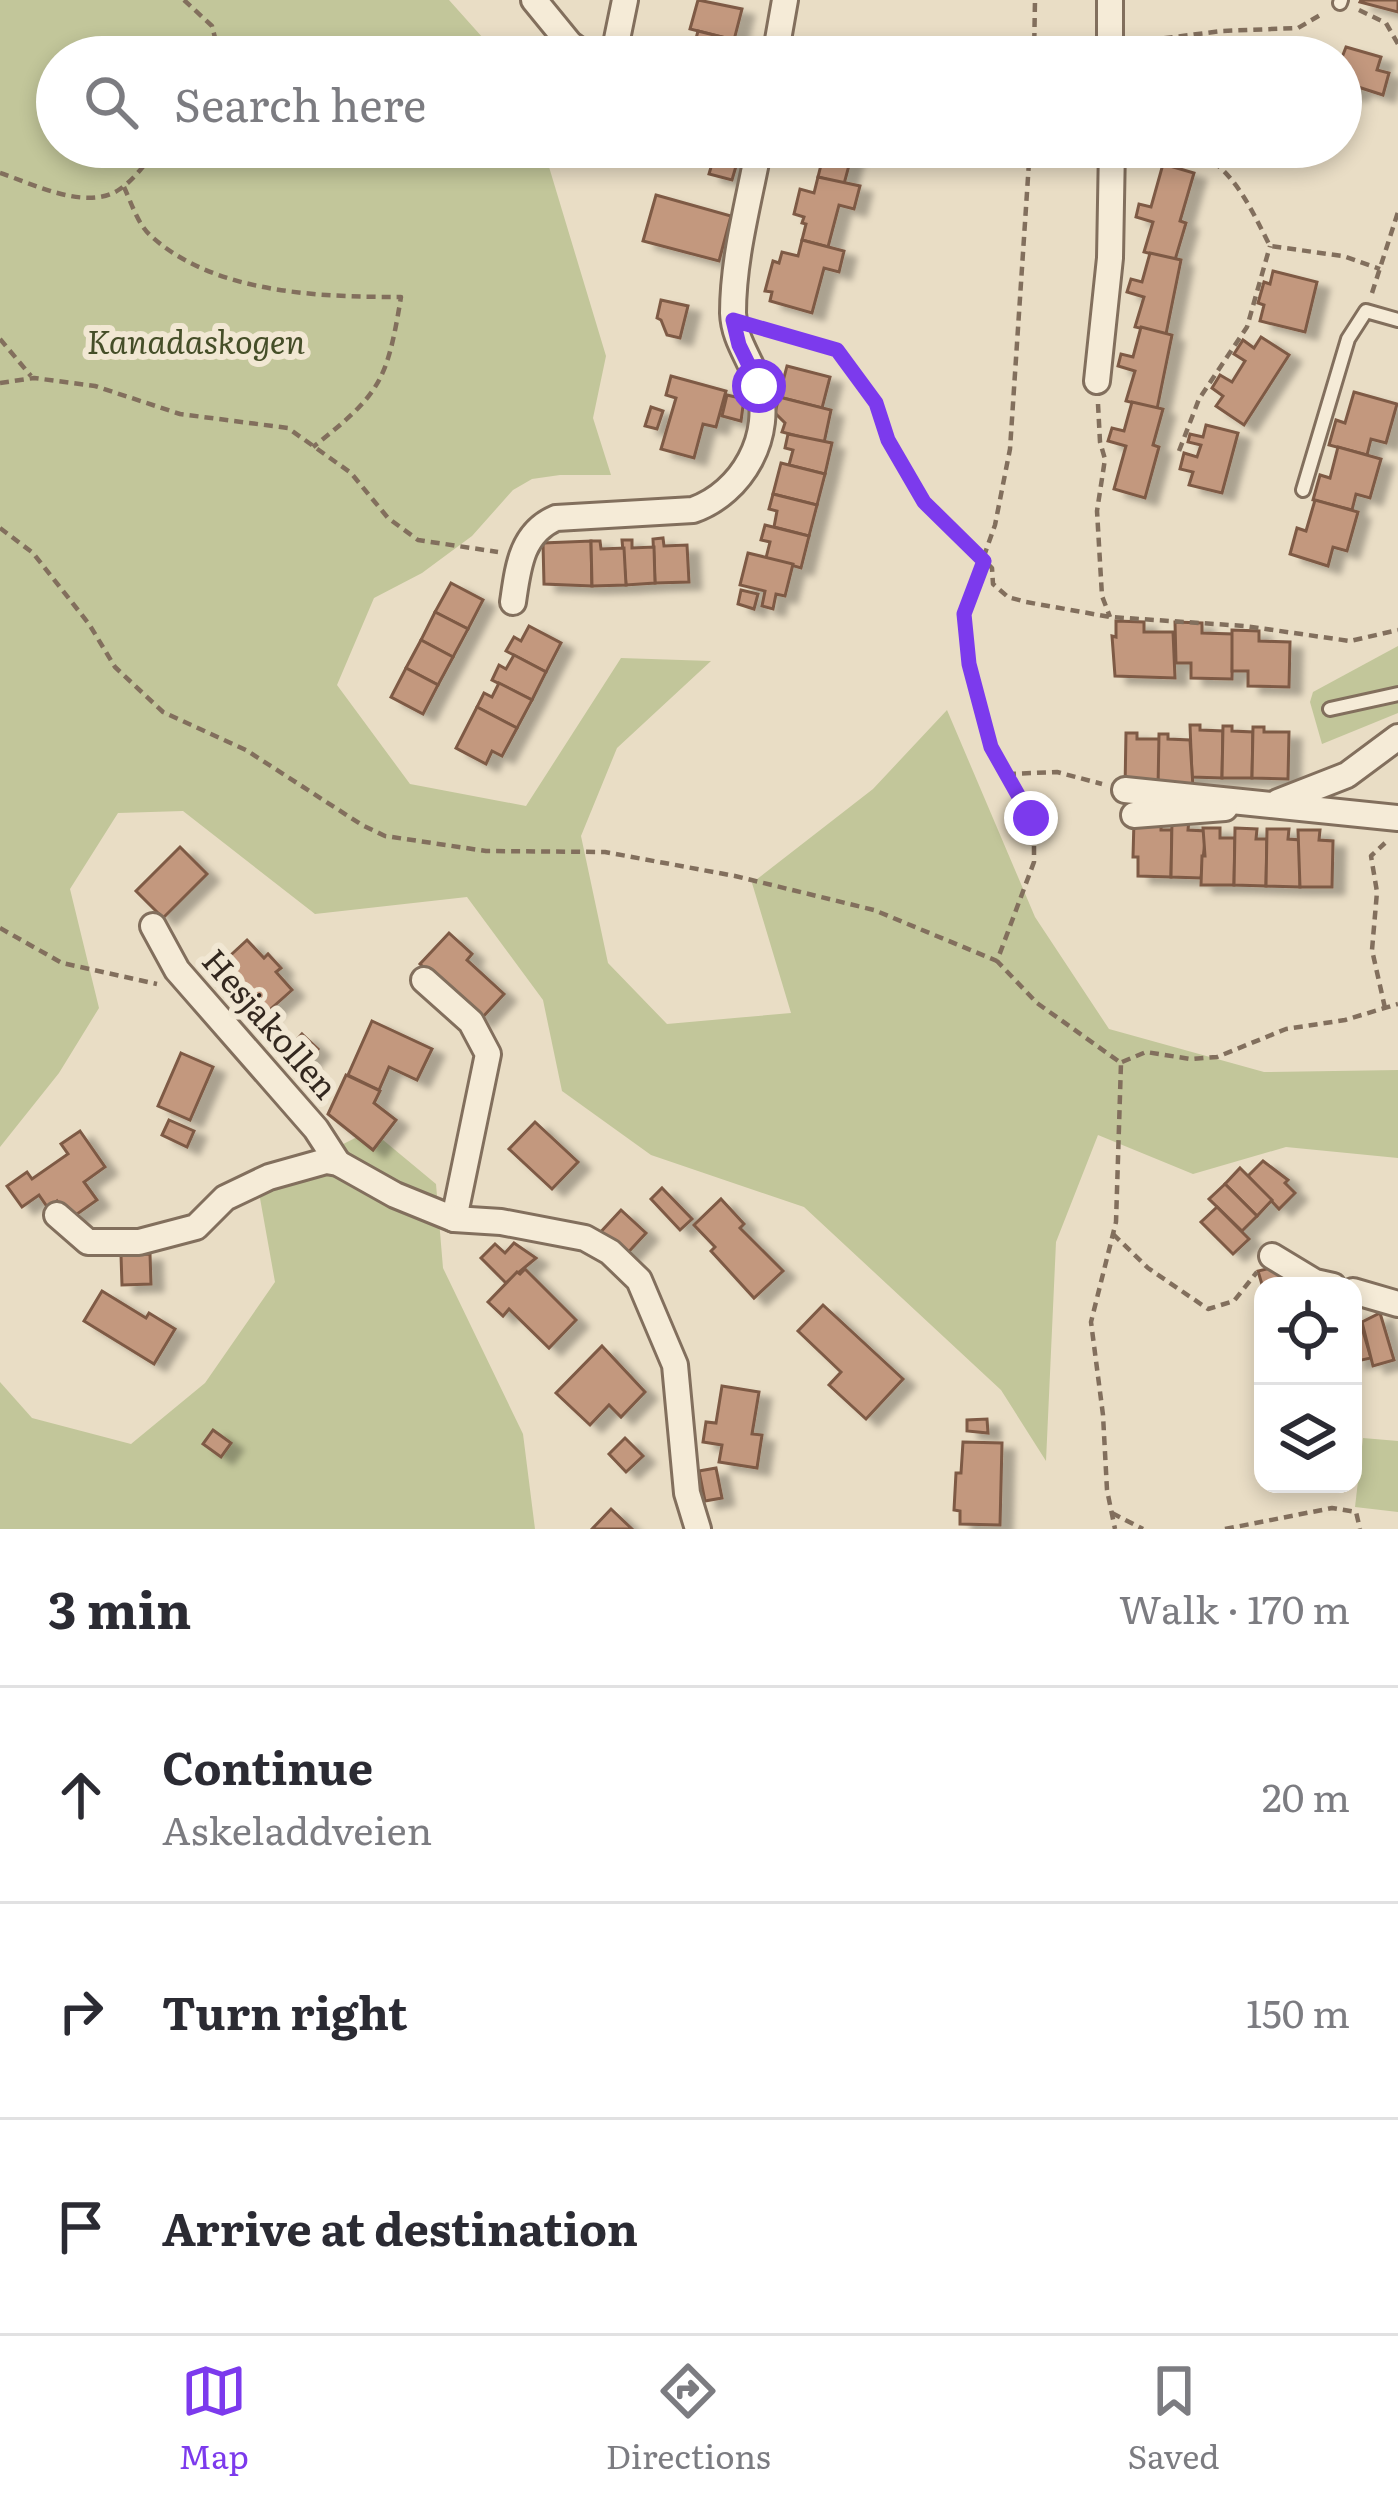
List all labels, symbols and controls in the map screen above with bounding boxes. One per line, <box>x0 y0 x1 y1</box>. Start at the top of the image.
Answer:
search box <box>36 36 1362 168</box>
icon: search <box>78 69 144 135</box>
text: Search here <box>174 69 426 136</box>
park label: Kanadaskogen <box>87 315 306 364</box>
route start <box>732 359 786 413</box>
route end <box>1004 791 1058 845</box>
street label: Hesjakollen <box>193 936 351 1108</box>
map controls <box>1254 1277 1362 1493</box>
button: locate <box>1254 1277 1362 1385</box>
button: layers <box>1254 1385 1362 1493</box>
text: 3 min <box>48 1569 192 1645</box>
text: Walk · 170 m <box>1119 1578 1350 1636</box>
text: Continue <box>162 1732 373 1799</box>
icon: ahead <box>48 1762 114 1828</box>
text: 20 m <box>1262 1766 1350 1824</box>
text: Askeladdveien <box>162 1799 432 1857</box>
text: Turn right <box>162 1977 408 2044</box>
icon: right <box>48 1978 114 2044</box>
text: 150 m <box>1246 1982 1350 2040</box>
text: Arrive at destination <box>162 2193 638 2260</box>
icon: arrive <box>48 2194 114 2260</box>
tab: Map <box>178 2358 249 2479</box>
tab: Directions <box>606 2358 771 2479</box>
tab: Saved <box>1128 2358 1220 2479</box>

